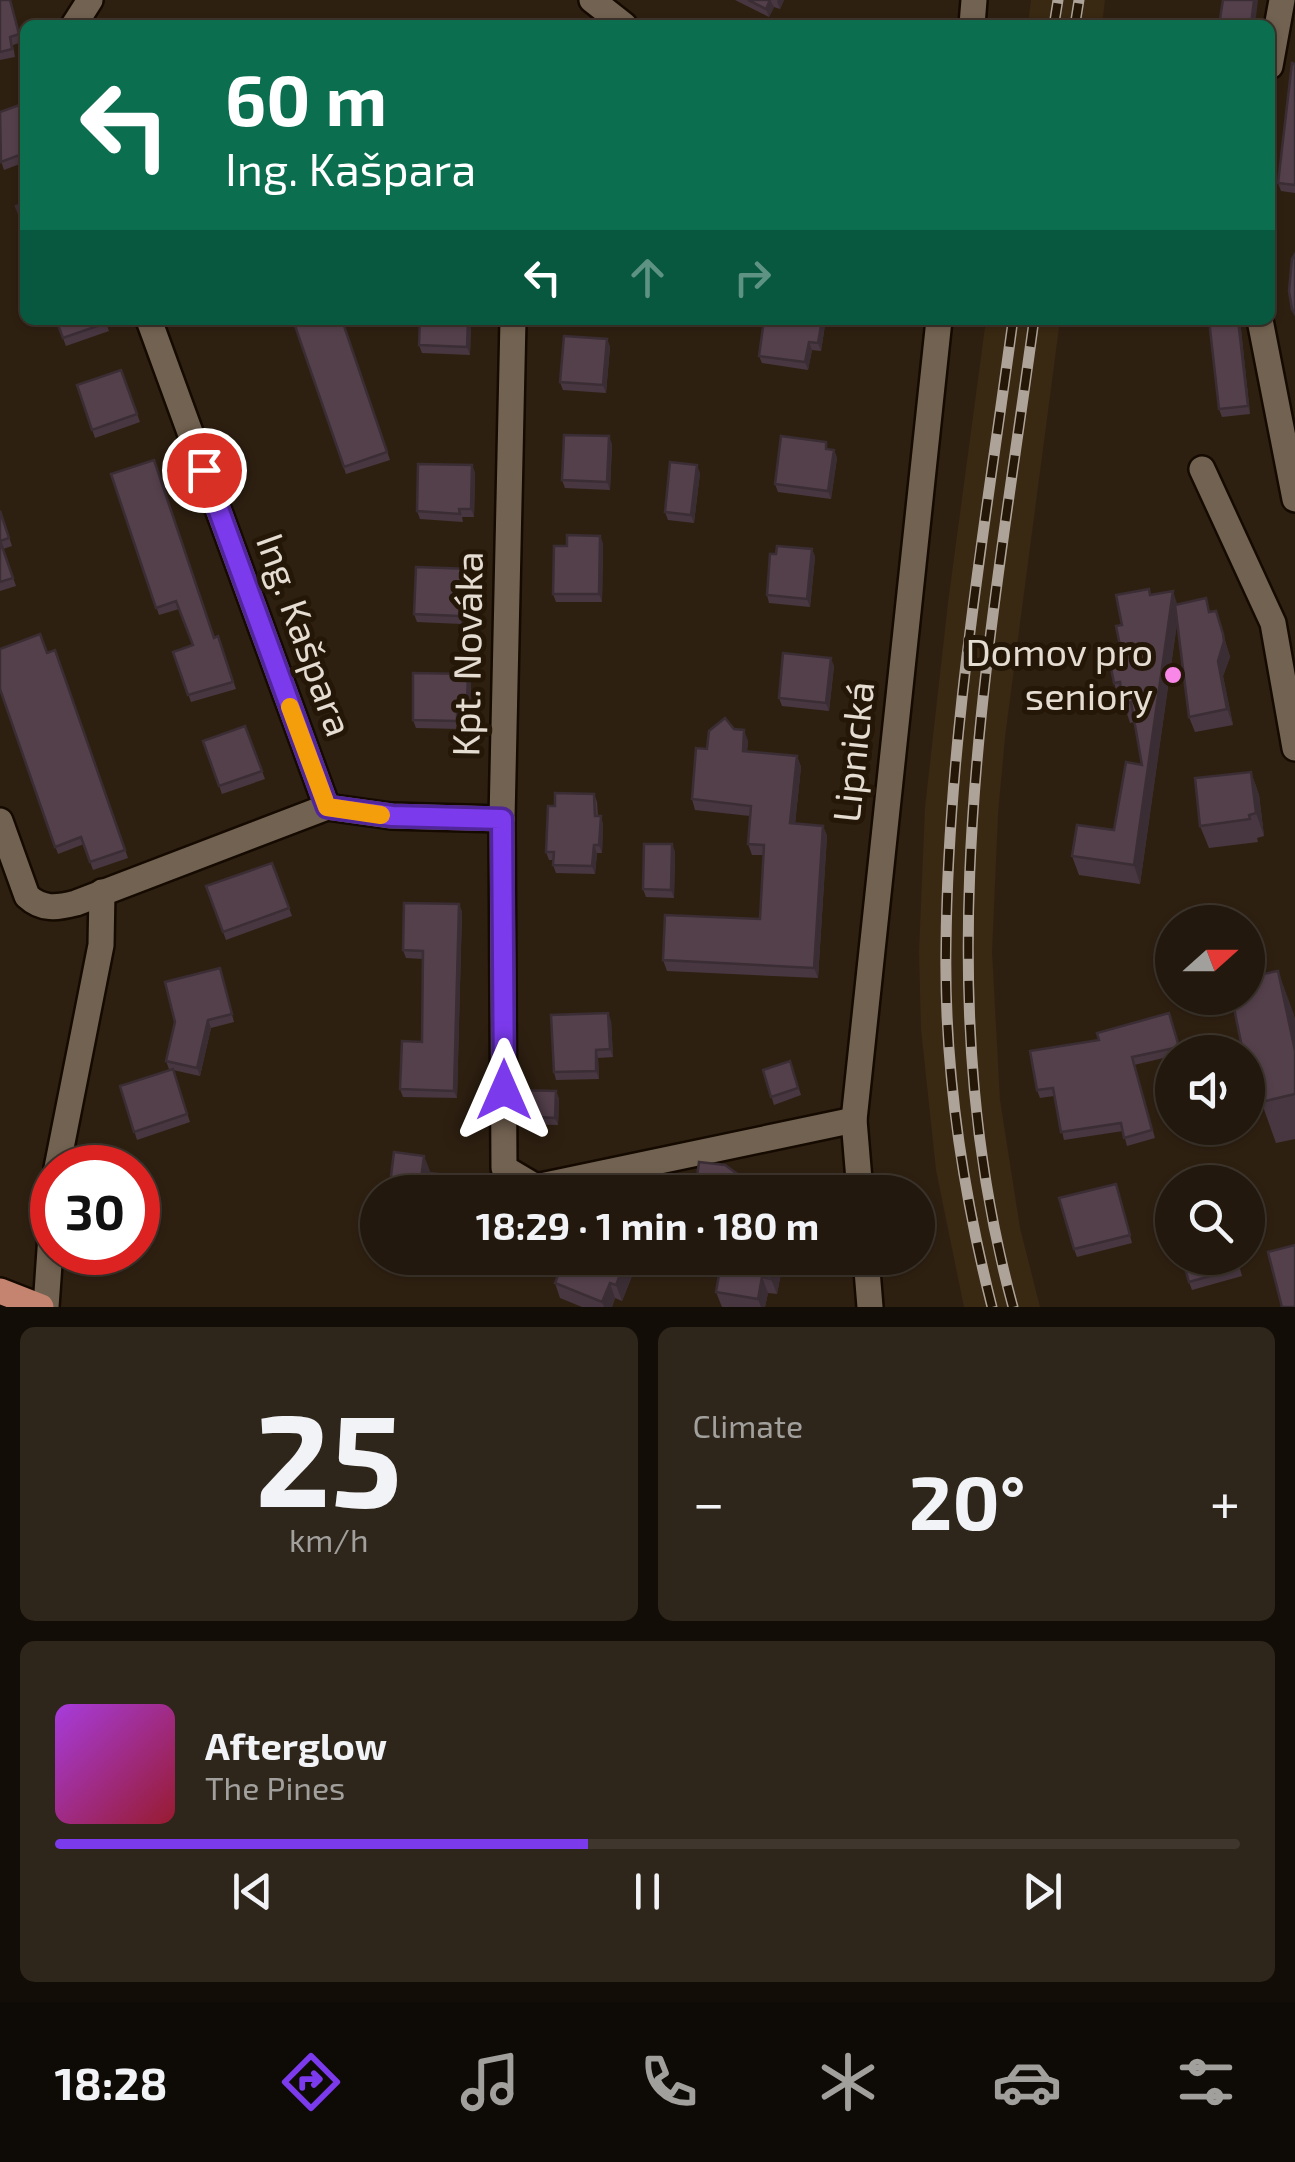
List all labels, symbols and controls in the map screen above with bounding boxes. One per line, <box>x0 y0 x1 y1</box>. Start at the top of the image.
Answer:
text: 60 m <box>225 56 387 140</box>
icon: left <box>60 60 190 190</box>
text: Ing. Kašpara <box>225 141 476 195</box>
icon: left <box>515 250 570 305</box>
icon: ahead <box>620 250 675 305</box>
icon: right <box>725 250 780 305</box>
pin <box>162 428 247 513</box>
icon: arrive <box>177 443 232 498</box>
street label: Ing. Kašpara <box>248 527 364 742</box>
street label: Kpt. Nováka <box>441 551 491 757</box>
place label: Domov pro seniory <box>965 628 1153 718</box>
marker: Domov pro seniory <box>1162 664 1184 686</box>
street label: Lipnická <box>822 679 882 824</box>
north arrow <box>1155 905 1265 1015</box>
map controls <box>1155 905 1265 1275</box>
button: sound <box>1155 1035 1265 1145</box>
position arrow <box>452 1038 556 1142</box>
speed limit sign: 30 <box>30 1145 160 1275</box>
button: search <box>1155 1165 1265 1275</box>
text: 18:29 · 1 min · 180 m <box>476 1202 819 1248</box>
text: 25 <box>255 1377 402 1533</box>
text: Climate <box>693 1406 803 1444</box>
text: 20° <box>909 1455 1026 1545</box>
text: − <box>693 1468 725 1534</box>
text: + <box>1210 1468 1240 1534</box>
text: km/h <box>289 1520 368 1558</box>
text: Afterglow <box>205 1722 387 1768</box>
text: The Pines <box>205 1768 345 1806</box>
icon: previous <box>225 1864 280 1919</box>
icon: pause <box>620 1864 675 1919</box>
icon: next <box>1015 1864 1070 1919</box>
icon: directions <box>276 2047 346 2117</box>
icon: music <box>455 2047 525 2117</box>
icon: phone <box>634 2047 704 2117</box>
icon: climate <box>813 2047 883 2117</box>
icon: car <box>992 2047 1062 2117</box>
icon: filters <box>1171 2047 1241 2117</box>
text: 18:28 <box>54 2055 168 2109</box>

